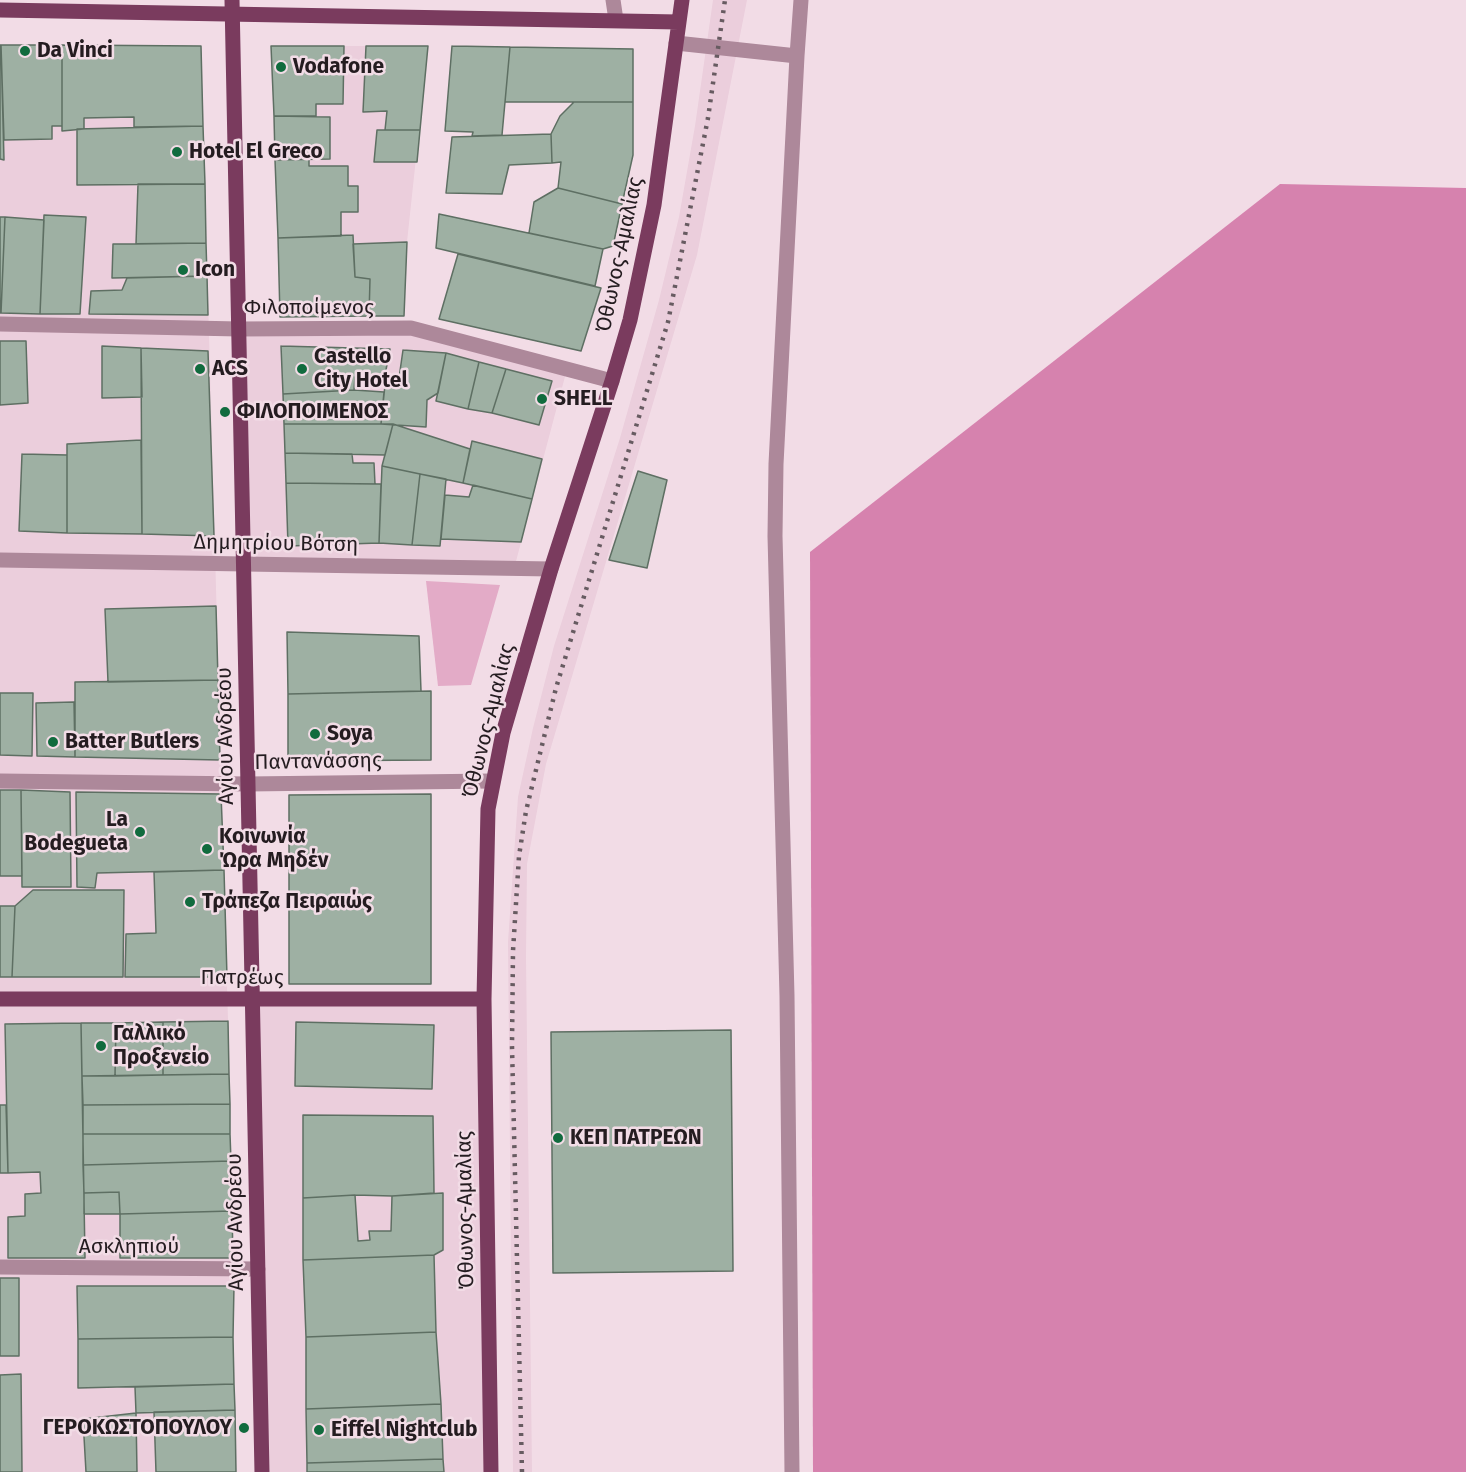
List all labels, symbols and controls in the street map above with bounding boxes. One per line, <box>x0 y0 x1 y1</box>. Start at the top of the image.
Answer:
place label: Da Vinci <box>37 38 113 64</box>
marker: Da Vinci <box>18 44 32 58</box>
place label: Vodafone <box>293 54 384 80</box>
marker: Vodafone <box>274 60 288 74</box>
place label: Hotel El Greco <box>189 139 323 165</box>
marker: Hotel El Greco <box>170 145 184 159</box>
street label: Όθωνος-Αμαλίας <box>591 175 649 335</box>
place label: Icon <box>195 257 235 283</box>
marker: Icon <box>176 263 190 277</box>
street label: Φιλοποίμενος <box>244 295 374 321</box>
place label: Castello City Hotel <box>314 344 408 394</box>
place label: ACS <box>212 356 248 382</box>
marker: ACS <box>193 362 207 376</box>
marker: Castello City Hotel <box>295 362 309 376</box>
place label: SHELL <box>554 386 613 412</box>
marker: SHELL <box>535 392 549 406</box>
place label: ΦΙΛΟΠΟΙΜΕΝΟΣ <box>237 399 388 425</box>
marker: ΦΙΛΟΠΟΙΜΕΝΟΣ <box>218 405 232 419</box>
street label: Δημητρίου Βότση <box>193 530 359 558</box>
street label: Όθωνος-Αμαλίας <box>458 641 520 801</box>
street label: Αγίου Ανδρέου <box>212 667 240 805</box>
place label: Soya <box>327 721 373 747</box>
marker: Soya <box>308 727 322 741</box>
place label: Batter Butlers <box>65 729 199 755</box>
marker: Batter Butlers <box>46 735 60 749</box>
street label: Παντανάσσης <box>254 748 382 776</box>
place label: La Bodegueta <box>24 807 128 857</box>
place label: Κοινωνία Ώρα Μηδέν <box>219 824 328 874</box>
marker: La Bodegueta <box>133 825 147 839</box>
marker: Κοινωνία Ώρα Μηδέν <box>200 842 214 856</box>
place label: Τράπεζα Πειραιώς <box>202 889 372 915</box>
marker: Τράπεζα Πειραιώς <box>183 895 197 909</box>
street label: Πατρέως <box>200 965 284 991</box>
place label: Γαλλικό Προξενείο <box>113 1021 209 1071</box>
marker: Γαλλικό Προξενείο <box>94 1039 108 1053</box>
place label: ΚΕΠ ΠΑΤΡΕΩΝ <box>570 1125 702 1151</box>
street label: Όθωνος-Αμαλίας <box>452 1130 480 1290</box>
marker: ΚΕΠ ΠΑΤΡΕΩΝ <box>551 1131 565 1145</box>
street label: Αγίου Ανδρέου <box>222 1153 250 1291</box>
street label: Ασκληπιού <box>79 1234 179 1260</box>
place label: ΓΕΡΟΚΩΣΤΟΠΟΥΛΟΥ <box>43 1415 232 1441</box>
place label: Eiffel Nightclub <box>331 1417 478 1443</box>
marker: ΓΕΡΟΚΩΣΤΟΠΟΥΛΟΥ <box>237 1421 251 1435</box>
marker: Eiffel Nightclub <box>312 1423 326 1437</box>

